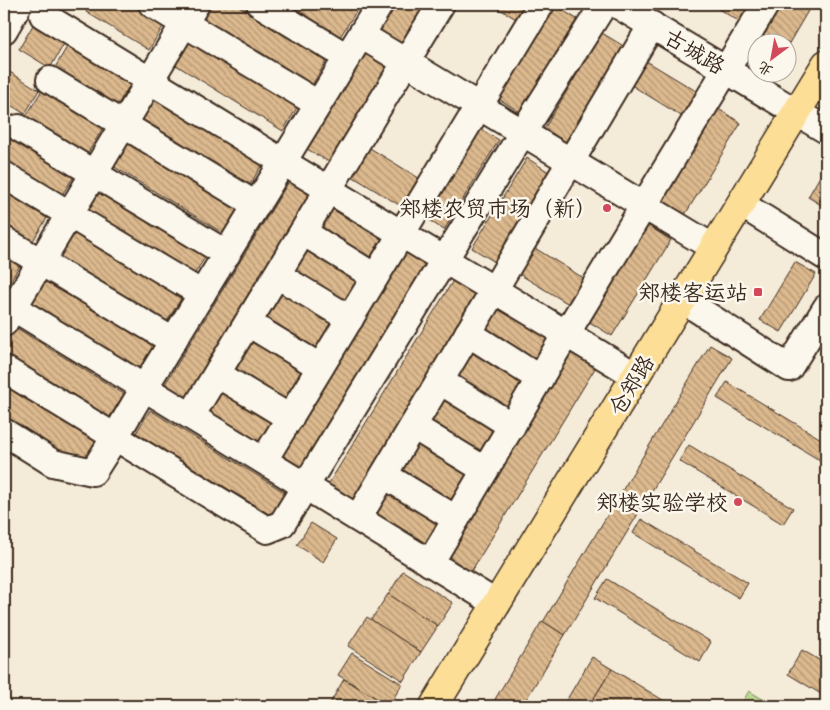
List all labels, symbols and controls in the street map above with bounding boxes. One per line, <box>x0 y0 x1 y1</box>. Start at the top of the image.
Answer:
street label: 古城路 <box>657 23 730 84</box>
north arrow <box>748 32 798 82</box>
text: 北 <box>754 55 777 80</box>
place label: 郑楼农贸市场（新） <box>399 195 597 227</box>
marker: 郑楼农贸市场（新） <box>601 202 613 214</box>
place label: 郑楼客运站 <box>638 279 748 311</box>
marker: 郑楼客运站 <box>752 286 764 298</box>
street label: 仓郑路 <box>603 350 664 423</box>
place label: 郑楼实验学校 <box>596 489 728 521</box>
marker: 郑楼实验学校 <box>732 496 744 508</box>

